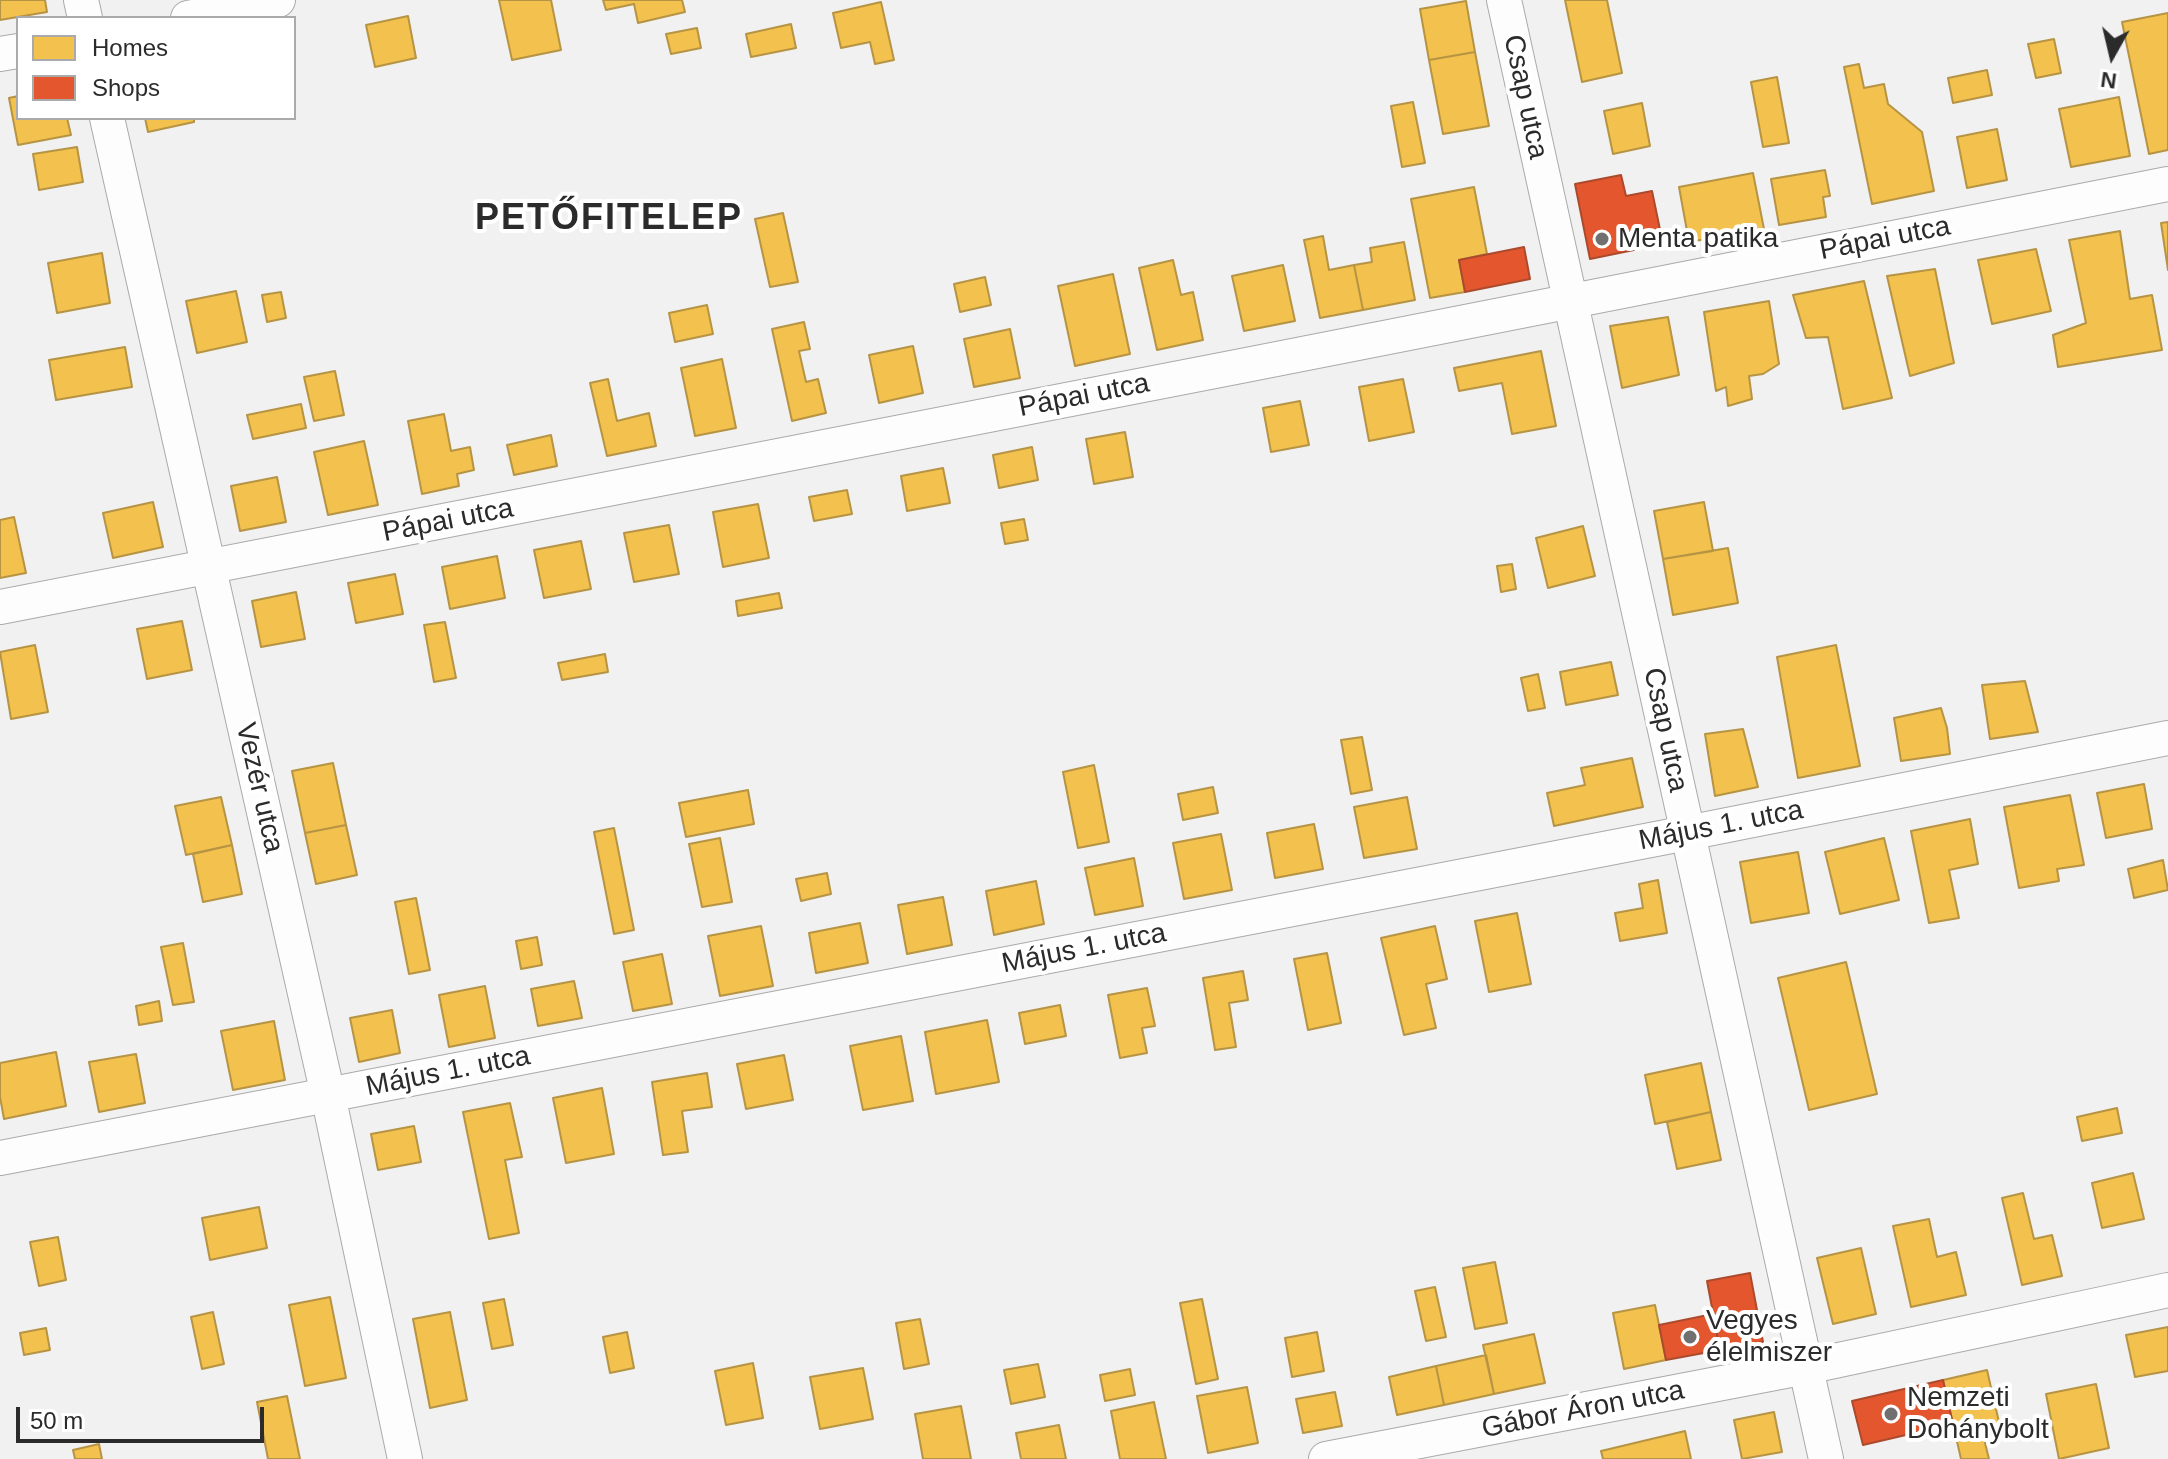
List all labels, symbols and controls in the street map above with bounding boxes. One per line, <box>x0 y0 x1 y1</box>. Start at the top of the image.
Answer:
legend <box>16 16 296 120</box>
north arrow <box>2072 16 2152 96</box>
street label: Csap utca <box>1495 32 1555 162</box>
text: Homes <box>92 34 168 61</box>
text: N <box>2099 67 2118 94</box>
text: Shops <box>92 74 160 101</box>
district label: PETŐFITELEP <box>475 197 743 241</box>
street label: Pápai utca <box>1817 210 1953 268</box>
place label: Menta patika <box>1618 222 1778 256</box>
marker: Menta patika <box>1593 230 1611 248</box>
street label: Pápai utca <box>1016 367 1152 425</box>
street label: Pápai utca <box>380 492 516 550</box>
street label: Csap utca <box>1635 665 1695 795</box>
street label: Vezér utca <box>228 720 290 856</box>
street label: Május 1. utca <box>1636 794 1806 858</box>
street label: Május 1. utca <box>999 917 1169 981</box>
street label: Május 1. utca <box>363 1040 533 1104</box>
place label: Vegyes élelmiszer <box>1706 1304 1832 1370</box>
marker: Vegyes élelmiszer <box>1681 1328 1699 1346</box>
street label: Gábor Áron utca <box>1479 1374 1687 1446</box>
place label: Nemzeti Dohánybolt <box>1907 1381 2049 1447</box>
scale bar <box>20 1391 268 1441</box>
marker: Nemzeti Dohánybolt <box>1882 1405 1900 1423</box>
text: 50 m <box>30 1407 83 1434</box>

